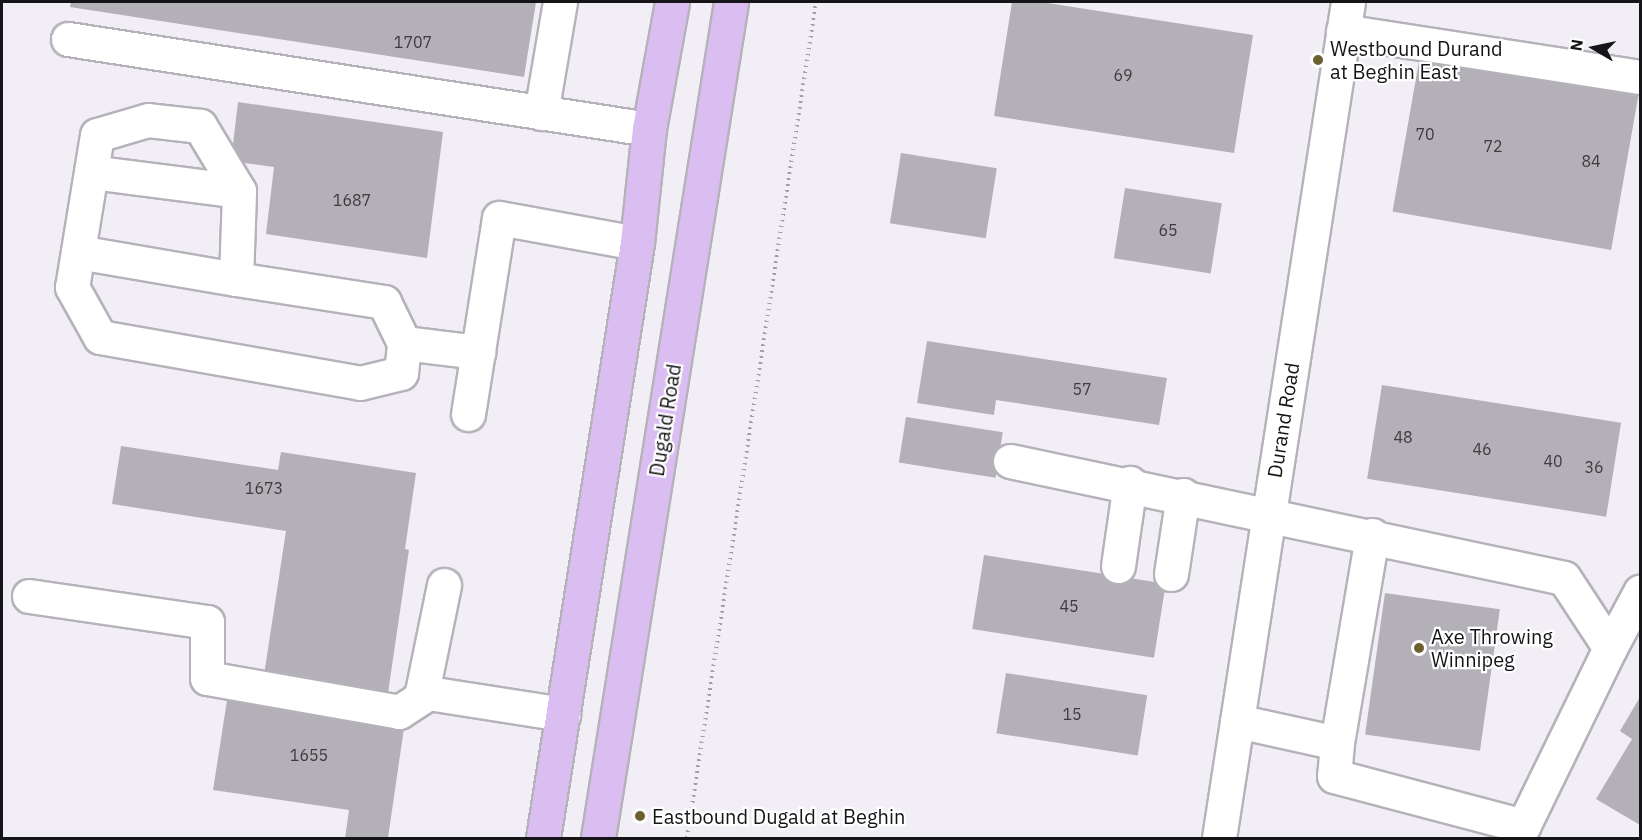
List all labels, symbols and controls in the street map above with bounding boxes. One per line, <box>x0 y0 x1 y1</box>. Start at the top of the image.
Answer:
north arrow <box>1564 18 1624 78</box>
house number: 1707 <box>394 32 432 52</box>
place label: Westbound Durand at Beghin East <box>1330 36 1503 83</box>
text: N <box>1565 38 1587 52</box>
marker: Westbound Durand at Beghin East <box>1311 53 1325 67</box>
house number: 69 <box>1113 65 1133 85</box>
house number: 70 <box>1415 124 1435 144</box>
house number: 72 <box>1483 136 1503 156</box>
house number: 84 <box>1581 151 1601 171</box>
house number: 1687 <box>333 190 371 210</box>
house number: 65 <box>1158 220 1178 240</box>
street label: Durand Road <box>1262 361 1304 479</box>
street label: Dugald Road <box>644 362 686 478</box>
house number: 57 <box>1072 379 1092 399</box>
house number: 48 <box>1393 427 1413 447</box>
house number: 46 <box>1472 439 1492 459</box>
house number: 40 <box>1543 451 1563 471</box>
house number: 36 <box>1584 457 1604 477</box>
house number: 1673 <box>245 478 283 498</box>
house number: 45 <box>1059 596 1079 616</box>
place label: Axe Throwing Winnipeg <box>1431 624 1553 671</box>
marker: Axe Throwing Winnipeg <box>1412 641 1426 655</box>
house number: 15 <box>1062 704 1082 724</box>
house number: 1655 <box>290 745 328 765</box>
place label: Eastbound Dugald at Beghin <box>652 804 905 828</box>
marker: Eastbound Dugald at Beghin <box>633 809 647 823</box>

